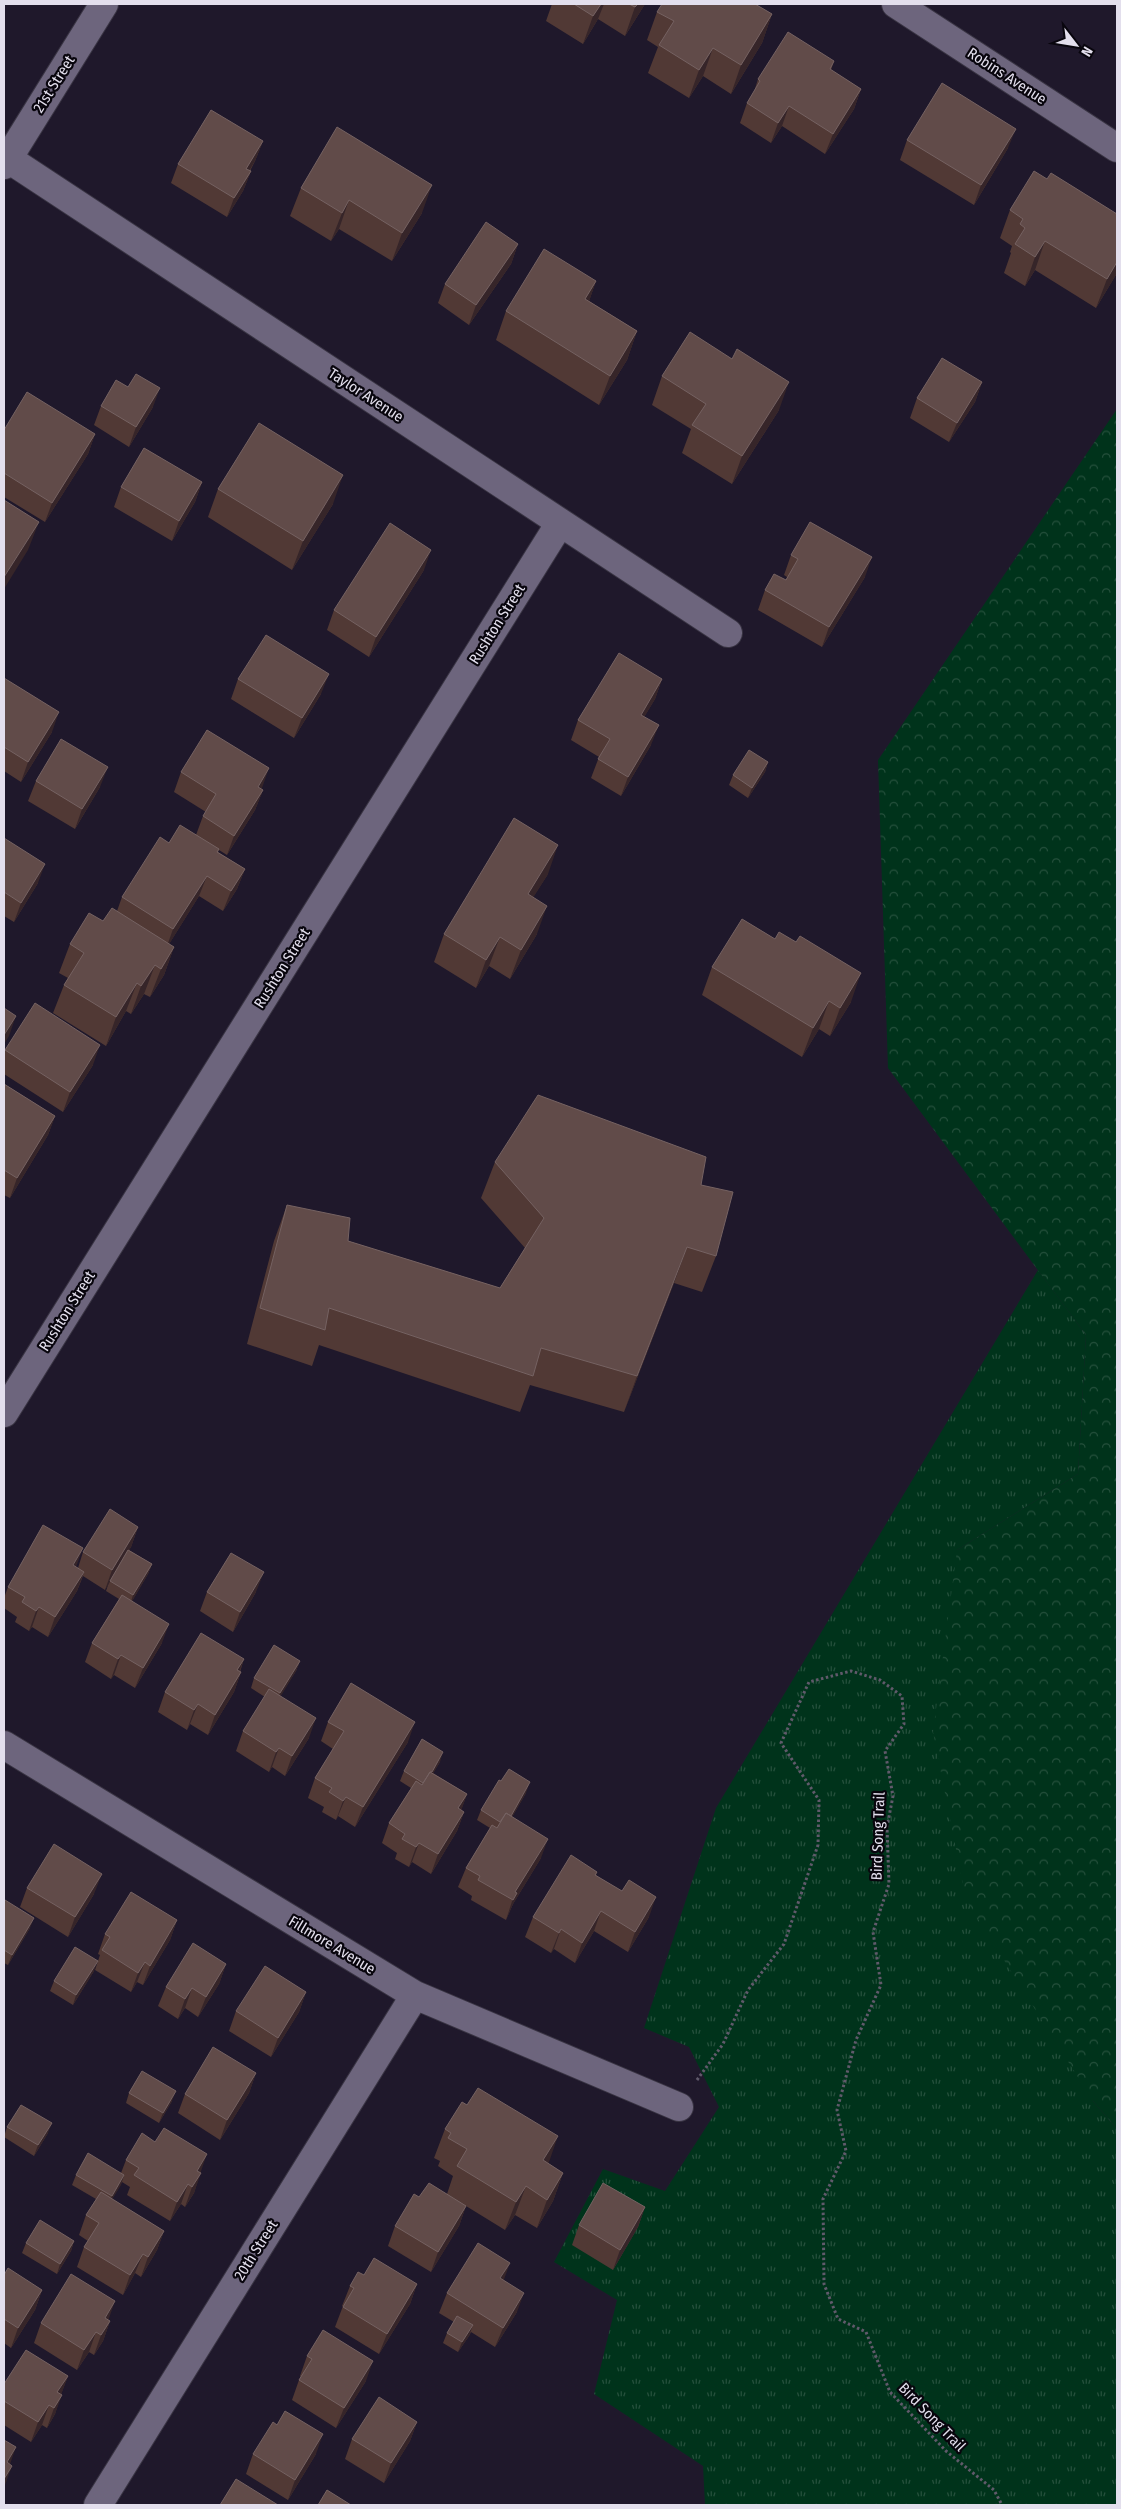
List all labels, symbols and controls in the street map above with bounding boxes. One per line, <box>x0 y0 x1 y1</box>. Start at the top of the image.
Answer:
north arrow <box>1051 20 1101 70</box>
text: N <box>1077 43 1096 59</box>
street label: Robins Avenue <box>964 44 1050 108</box>
street label: 21st Street <box>29 52 79 116</box>
street label: Taylor Avenue <box>325 364 407 426</box>
street label: Rushton Street <box>465 580 529 667</box>
street label: Rushton Street <box>250 924 314 1011</box>
street label: Rushton Street <box>35 1267 99 1354</box>
street label: Bird Song Trail <box>867 1791 889 1881</box>
street label: Fillmore Avenue <box>285 1912 379 1978</box>
street label: 20th Street <box>230 2216 282 2283</box>
street label: Bird Song Trail <box>895 2379 969 2455</box>

